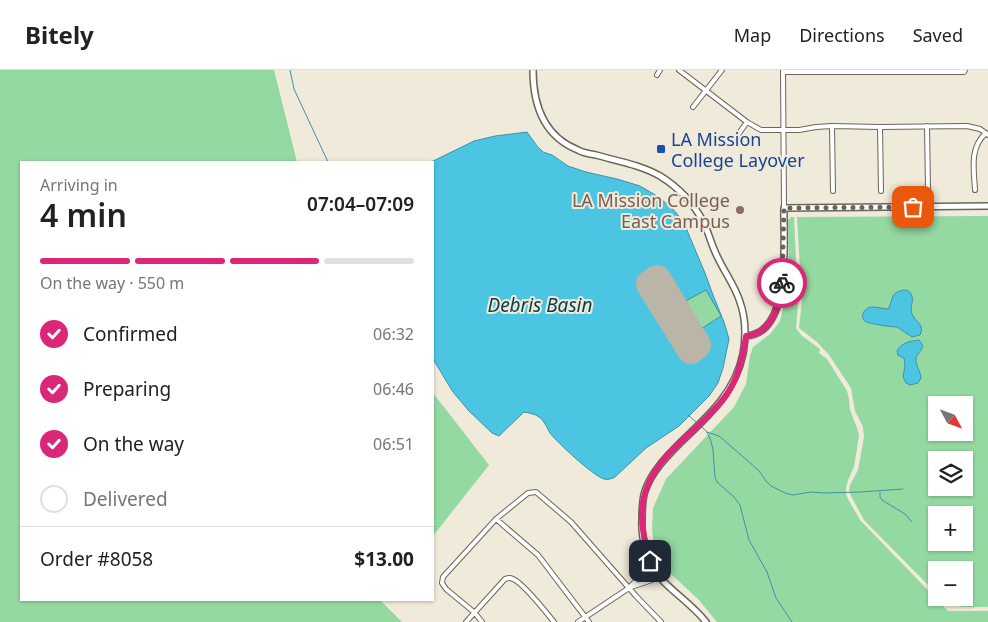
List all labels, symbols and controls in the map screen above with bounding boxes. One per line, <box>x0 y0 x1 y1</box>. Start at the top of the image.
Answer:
text: Bitely <box>25 18 94 51</box>
text: Map <box>734 23 771 47</box>
text: Directions <box>799 23 885 47</box>
text: Saved <box>913 23 963 47</box>
place label: LA Mission College Layover <box>671 127 805 172</box>
marker: LA Mission College Layover <box>655 143 667 155</box>
text: Arriving in <box>40 174 118 196</box>
pin <box>892 186 934 228</box>
place label: LA Mission College East Campus <box>572 188 730 233</box>
text: 07:04–07:09 <box>307 191 414 217</box>
text: 4 min <box>40 193 127 236</box>
icon: bag <box>899 193 927 221</box>
marker: LA Mission College East Campus <box>734 204 746 216</box>
courier <box>757 258 807 308</box>
icon: bike <box>768 269 796 297</box>
text: On the way · 550 m <box>40 272 184 294</box>
water label: Debris Basin <box>487 292 593 318</box>
icon: check <box>40 320 68 348</box>
text: Confirmed <box>83 321 178 347</box>
text: 06:32 <box>373 323 414 345</box>
icon: check <box>40 375 68 403</box>
text: Preparing <box>83 376 171 402</box>
text: 06:46 <box>373 378 414 400</box>
north arrow <box>928 396 972 441</box>
map controls <box>928 396 973 606</box>
icon: check <box>40 430 68 458</box>
text: On the way <box>83 431 184 457</box>
text: 06:51 <box>373 433 414 455</box>
button: layers <box>928 451 973 496</box>
text: Delivered <box>83 486 168 512</box>
button: + <box>928 506 973 551</box>
pin <box>629 540 671 582</box>
text: Order #8058 <box>40 546 153 572</box>
text: $13.00 <box>354 546 414 572</box>
icon: home <box>636 547 664 575</box>
button: − <box>928 561 973 606</box>

